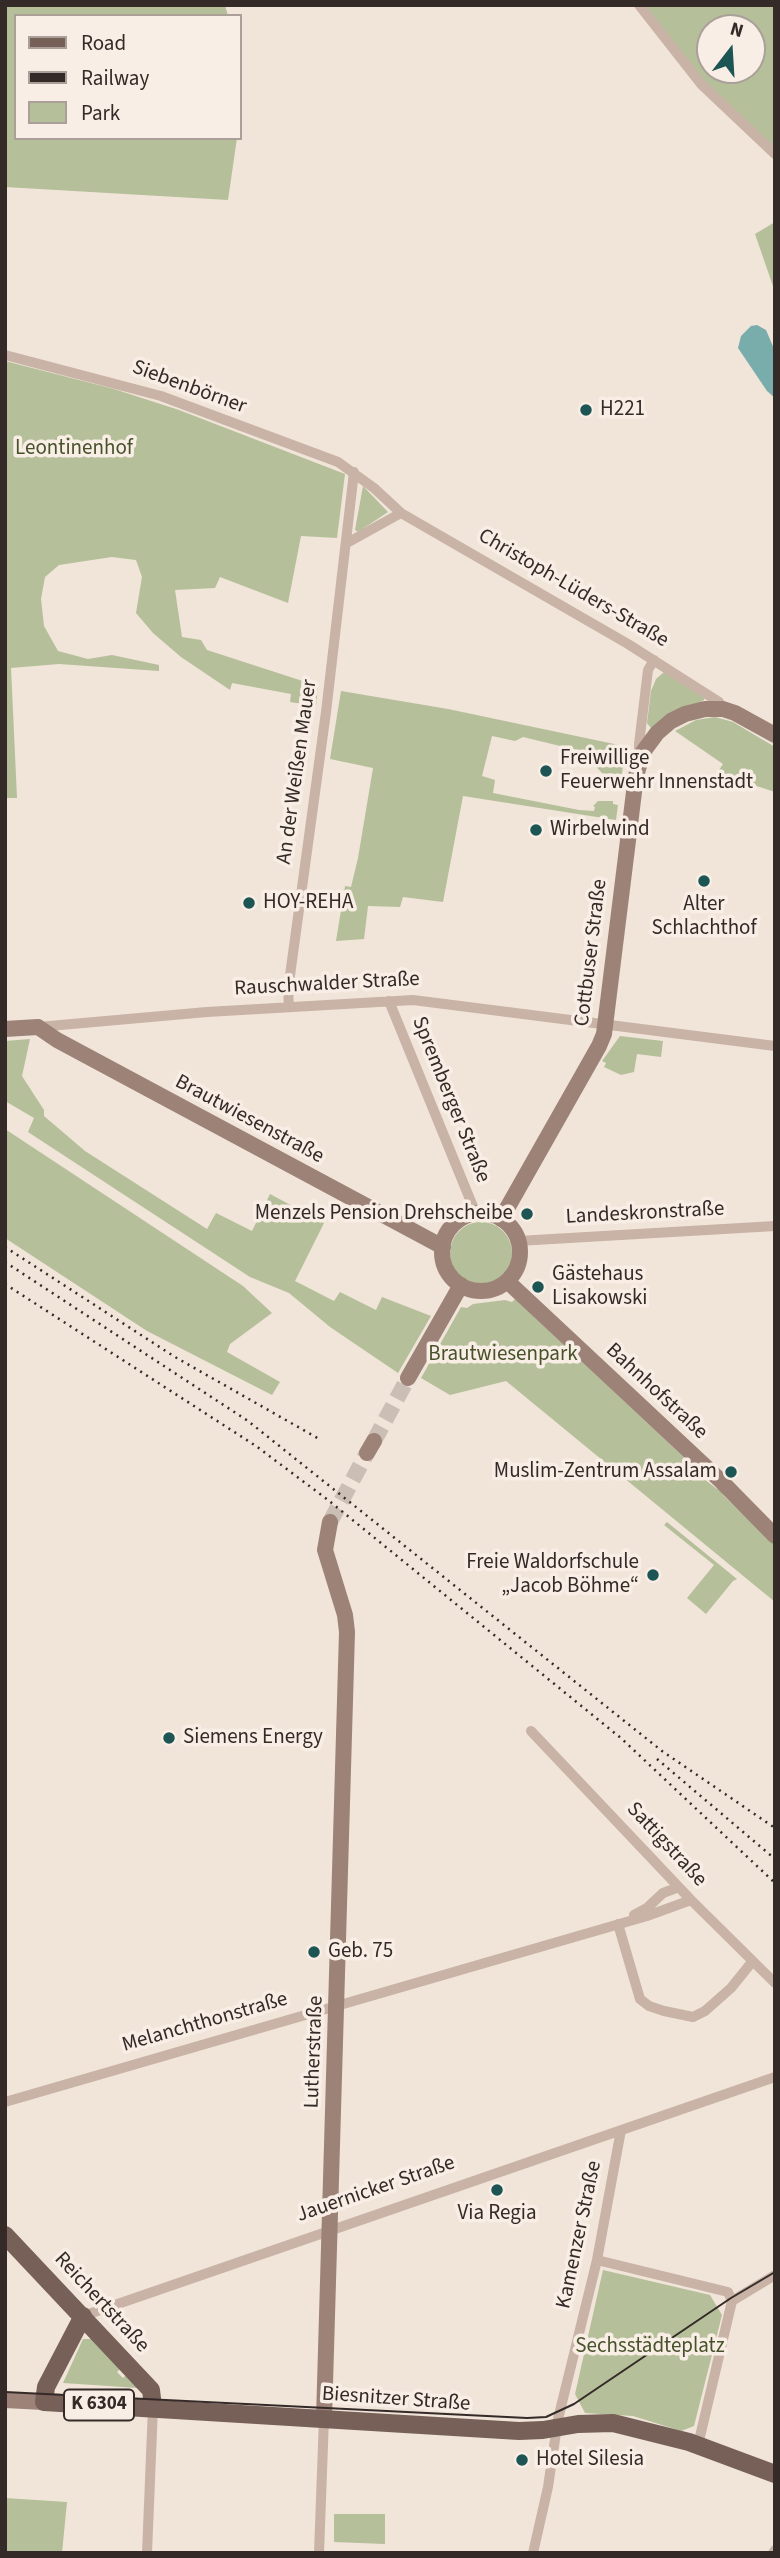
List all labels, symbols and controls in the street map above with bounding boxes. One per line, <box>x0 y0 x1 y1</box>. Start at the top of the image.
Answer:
legend <box>14 14 242 140</box>
north arrow <box>696 14 766 84</box>
text: N <box>727 16 747 45</box>
text: Road <box>81 28 126 58</box>
text: Railway <box>81 63 149 93</box>
text: Park <box>81 98 120 128</box>
street label: Siebenbörner <box>128 356 250 420</box>
place label: H221 <box>600 397 645 423</box>
marker: H221 <box>578 402 594 418</box>
park label: Leontinenhof <box>15 436 133 462</box>
street label: Christoph-Lüders-Straße <box>473 524 673 654</box>
street label: An der Weißen Mauer <box>273 678 323 866</box>
place label: Freiwillige Feuerwehr Innenstadt <box>560 746 753 796</box>
marker: Freiwillige Feuerwehr Innenstadt <box>538 763 554 779</box>
place label: Wirbelwind <box>550 817 650 843</box>
marker: Wirbelwind <box>528 822 544 838</box>
marker: Alter Schlachthof <box>696 873 712 889</box>
street label: Cottbuser Straße <box>570 878 614 1028</box>
place label: HOY-REHA <box>263 890 353 916</box>
place label: Alter Schlachthof <box>651 892 757 942</box>
marker: HOY-REHA <box>241 895 257 911</box>
street label: Rauschwalder Straße <box>234 968 420 1002</box>
street label: Spremberger Straße <box>405 1013 495 1187</box>
street label: Brautwiesenstraße <box>170 1070 328 1170</box>
street label: Landeskronstraße <box>565 1197 725 1231</box>
place label: Menzels Pension Drehscheibe <box>255 1201 513 1227</box>
marker: Menzels Pension Drehscheibe <box>519 1206 535 1222</box>
place label: Gästehaus Lisakowski <box>552 1262 648 1312</box>
marker: Gästehaus Lisakowski <box>530 1279 546 1295</box>
street label: Bahnhofstraße <box>600 1338 712 1446</box>
park label: Brautwiesenpark <box>428 1342 578 1368</box>
place label: Muslim-Zentrum Assalam <box>494 1459 717 1485</box>
marker: Muslim-Zentrum Assalam <box>723 1464 739 1480</box>
place label: Freie Waldorfschule „Jacob Böhme“ <box>466 1550 639 1600</box>
marker: Freie Waldorfschule „Jacob Böhme“ <box>645 1567 661 1583</box>
place label: Siemens Energy <box>183 1725 323 1751</box>
marker: Siemens Energy <box>161 1730 177 1746</box>
street label: Sattigstraße <box>621 1797 711 1893</box>
place label: Geb. 75 <box>328 1939 393 1965</box>
marker: Geb. 75 <box>306 1944 322 1960</box>
street label: Melanchthonstraße <box>119 1987 291 2059</box>
street label: Lutherstraße <box>300 1995 330 2109</box>
street label: Jauernicker Straße <box>294 2151 458 2229</box>
street label: Kamenzer Straße <box>552 2159 608 2311</box>
marker: Via Regia <box>489 2182 505 2198</box>
place label: Via Regia <box>457 2201 537 2227</box>
street label: Reichertstraße <box>48 2247 154 2359</box>
park label: Sechsstädteplatz <box>575 2334 725 2360</box>
street label: Biesnitzer Straße <box>321 2382 471 2418</box>
road number: K 6304 <box>64 2390 134 2420</box>
place label: Hotel Silesia <box>536 2447 644 2473</box>
marker: Hotel Silesia <box>514 2452 530 2468</box>

